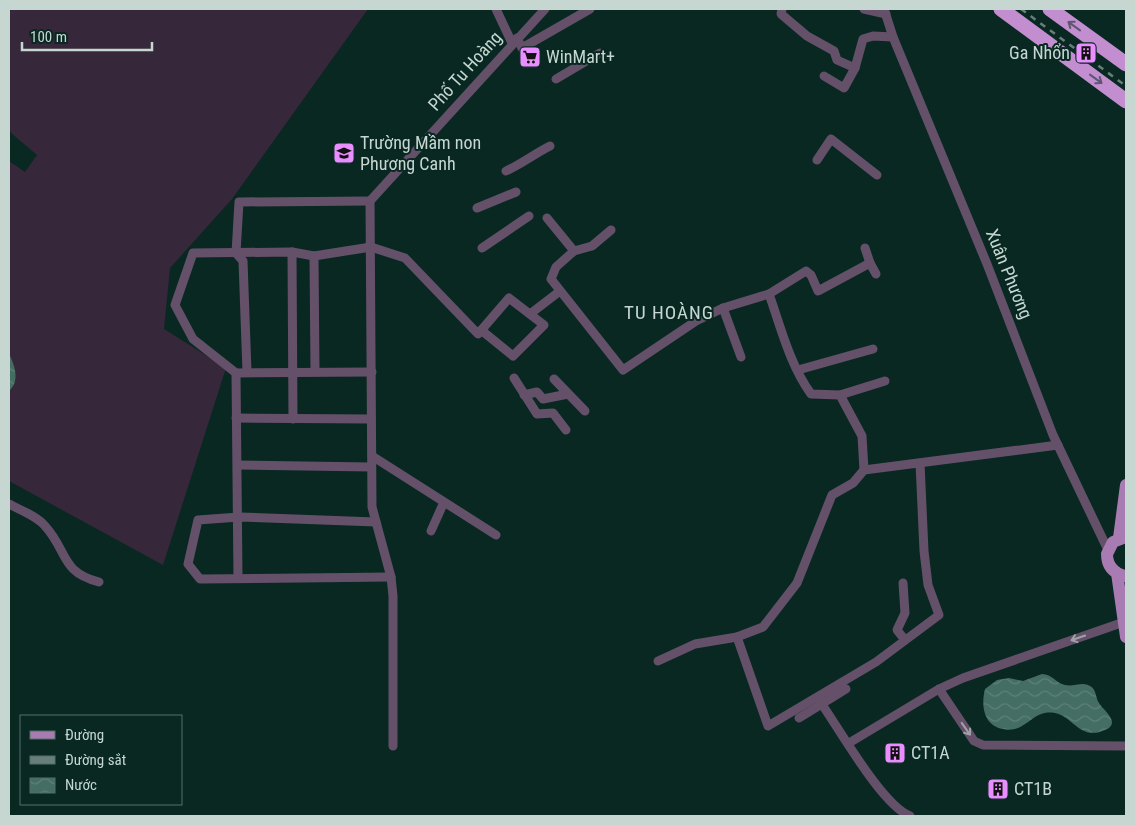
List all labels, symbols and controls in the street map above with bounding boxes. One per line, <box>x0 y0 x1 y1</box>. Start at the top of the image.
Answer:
scale bar <box>22 20 152 52</box>
one-way arrow <box>1068 21 1081 32</box>
street label: Phố Tu Hoàng <box>424 27 506 115</box>
text: 100 m <box>30 28 67 46</box>
building icon: Ga Nhổn <box>1074 41 1098 65</box>
place label: Ga Nhổn <box>1009 42 1070 63</box>
supermarket icon: WinMart+ <box>518 45 542 69</box>
place label: WinMart+ <box>546 46 615 67</box>
one-way arrow <box>1089 74 1103 84</box>
place label: Trường Mầm non Phương Canh <box>360 132 481 174</box>
school or university icon: Trường Mầm non Phương Canh <box>332 141 356 165</box>
street label: Xuân Phương <box>982 226 1037 322</box>
district label: TU HOÀNG <box>624 301 714 324</box>
one-way arrow <box>1070 634 1086 643</box>
legend <box>20 715 182 805</box>
one-way arrow <box>961 722 971 736</box>
text: Đường <box>65 726 104 744</box>
building icon: CT1A <box>883 741 907 765</box>
place label: CT1A <box>911 742 950 763</box>
text: Đường sắt <box>65 751 126 769</box>
text: Nước <box>65 776 97 794</box>
building icon: CT1B <box>986 777 1010 801</box>
place label: CT1B <box>1014 778 1052 799</box>

